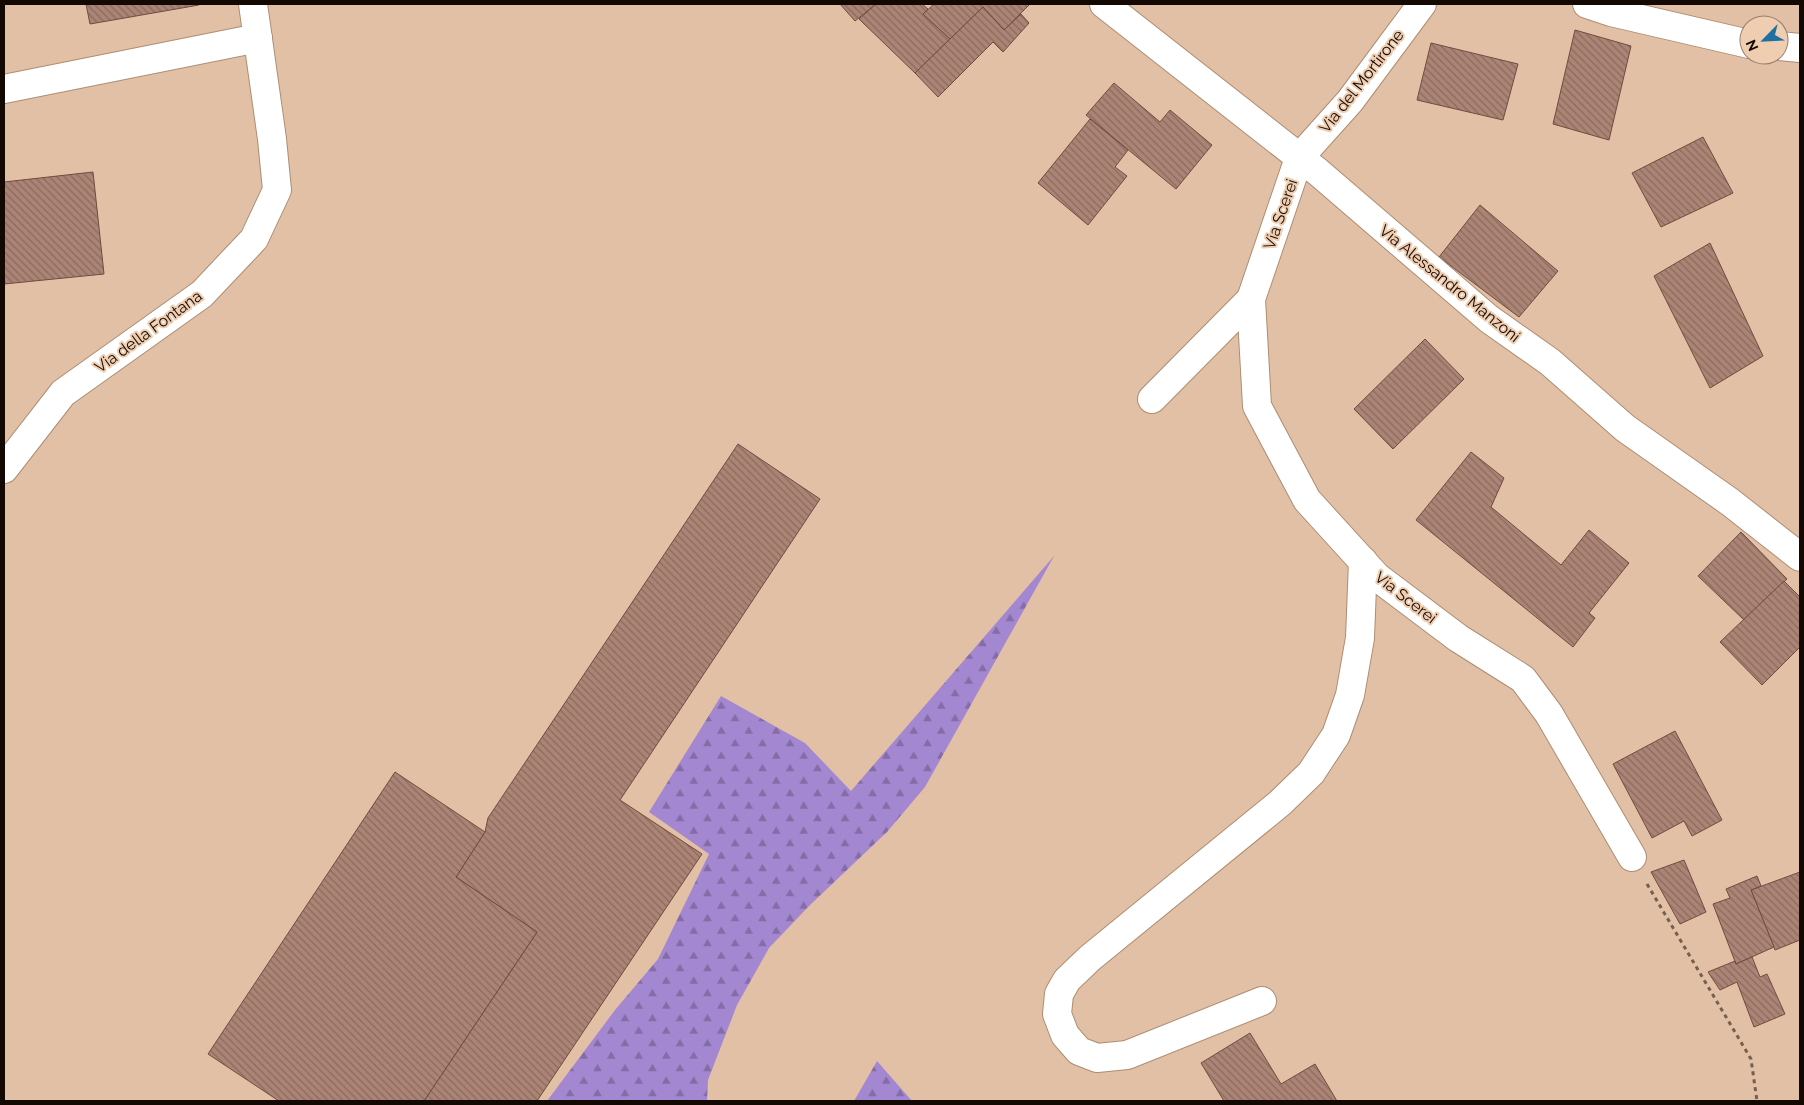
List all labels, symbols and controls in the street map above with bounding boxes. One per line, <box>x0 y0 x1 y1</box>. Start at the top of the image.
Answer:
north arrow <box>1739 15 1789 65</box>
street label: Via del Mortirone <box>1315 26 1408 137</box>
text: N <box>1743 37 1762 53</box>
street label: Via Scerei <box>1260 176 1301 252</box>
street label: Via Alessandro Manzoni <box>1375 221 1524 346</box>
street label: Via della Fontana <box>91 286 206 377</box>
street label: Via Scerei <box>1371 567 1440 627</box>

